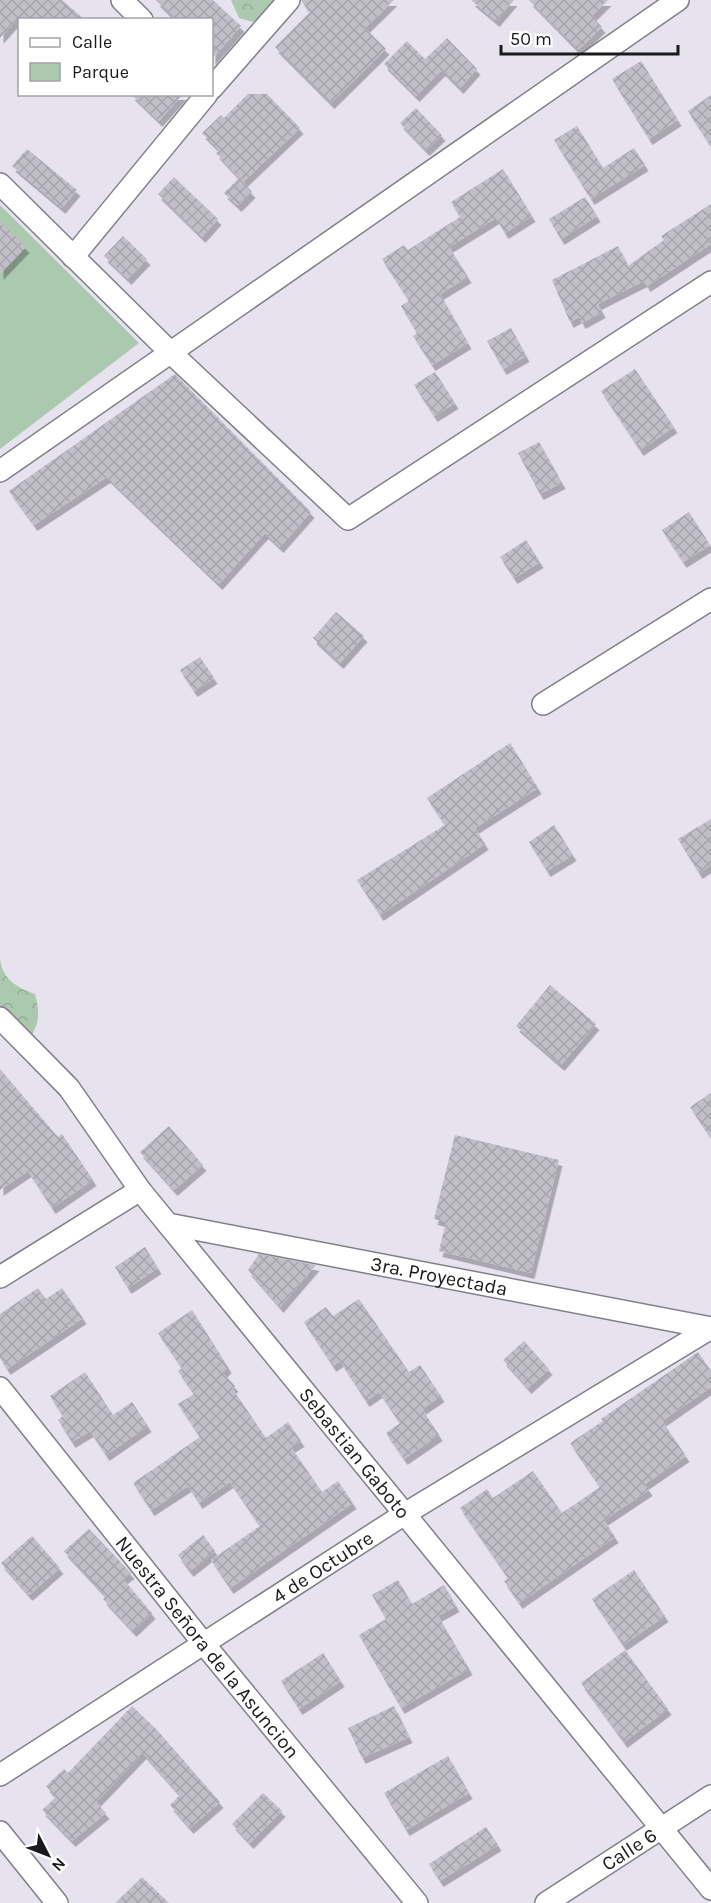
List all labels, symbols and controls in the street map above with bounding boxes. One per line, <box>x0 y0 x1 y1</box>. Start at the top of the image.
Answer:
legend <box>18 18 213 96</box>
scale bar <box>501 18 678 56</box>
text: 50 m <box>510 28 552 50</box>
text: Calle <box>72 31 112 53</box>
text: Parque <box>72 61 129 83</box>
street label: 3ra. Proyectada <box>369 1252 509 1301</box>
street label: Sebastian Gaboto <box>294 1383 415 1523</box>
street label: 4 de Octubre <box>268 1526 378 1608</box>
street label: Nuestra Señora de la Asuncion <box>110 1532 304 1763</box>
street label: Calle 6 <box>597 1823 661 1876</box>
north arrow <box>18 1825 78 1885</box>
text: N <box>48 1854 70 1875</box>

